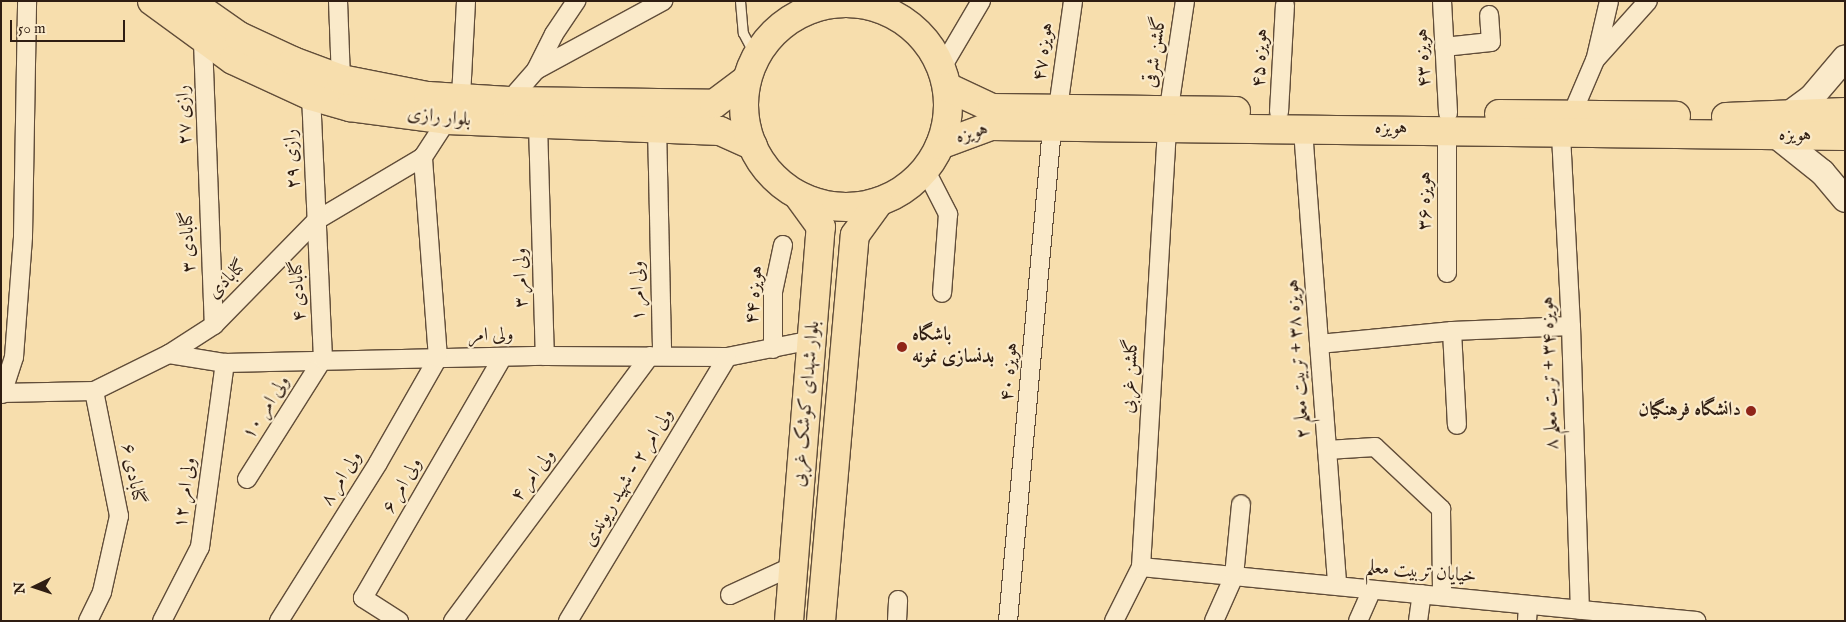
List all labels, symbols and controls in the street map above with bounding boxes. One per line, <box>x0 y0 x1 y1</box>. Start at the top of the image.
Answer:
scale bar <box>12 10 128 42</box>
street label: گلشن شرقی <box>1140 15 1172 89</box>
text: 50 m <box>18 19 46 38</box>
street label: هویزه ۴۷ <box>1029 21 1059 83</box>
street label: هویزه ۴۵ <box>1248 28 1274 88</box>
street label: هویزه ۴۳ <box>1411 28 1437 88</box>
street label: رازی ۲۷ <box>173 85 197 145</box>
street label: بلوار رازی <box>406 103 472 133</box>
street label: هویزه <box>953 118 991 150</box>
street label: هویزه <box>1375 118 1407 140</box>
street label: هویزه <box>1779 125 1811 147</box>
street label: رازی ۲۹ <box>280 128 306 190</box>
street label: هویزه ۳۶ <box>1415 171 1437 231</box>
street label: گنابادی ۳ <box>177 211 201 273</box>
street label: ولی امر ۳ <box>510 248 534 308</box>
street label: گنابادی <box>204 256 252 304</box>
street label: گنابادی ۴ <box>286 260 312 322</box>
street label: ولی امر ۱ <box>627 261 651 321</box>
street label: هویزه ۴۴ <box>741 265 769 325</box>
street label: هویزه ۳۸ + تربیت معلم ۲ <box>1282 278 1316 440</box>
street label: هویزه ۳۴ + تربت معلم ۸ <box>1537 296 1565 450</box>
street label: بلوار شهدای کوشک غربی <box>788 320 826 488</box>
street label: ولی امر <box>468 324 514 348</box>
place label: باشگاه بدنسازی نمونه <box>912 325 994 369</box>
street label: گلشن غربی <box>1118 338 1144 414</box>
marker: باشگاه بدنسازی نمونه <box>896 341 908 353</box>
street label: هویزه ۴۰ <box>996 342 1024 402</box>
street label: ولی امر ۱۰ <box>238 372 296 444</box>
place label: دانشگاه فرهنگیان <box>1638 400 1741 422</box>
street label: ولی امر ۲ - شهید ریوندی <box>579 405 679 551</box>
marker: دانشگاه فرهنگیان <box>1745 405 1757 417</box>
street label: گنابادی ۶ <box>115 442 149 506</box>
street label: ولی امر ۴ <box>507 445 561 507</box>
street label: ولی امر ۸ <box>316 447 368 511</box>
street label: ولی امر ۶ <box>378 454 428 518</box>
street label: ولی امر ۱۲ <box>170 456 202 530</box>
street label: خیایان تربیت معلم <box>1365 557 1477 589</box>
north arrow <box>10 562 60 612</box>
text: N <box>11 581 29 595</box>

